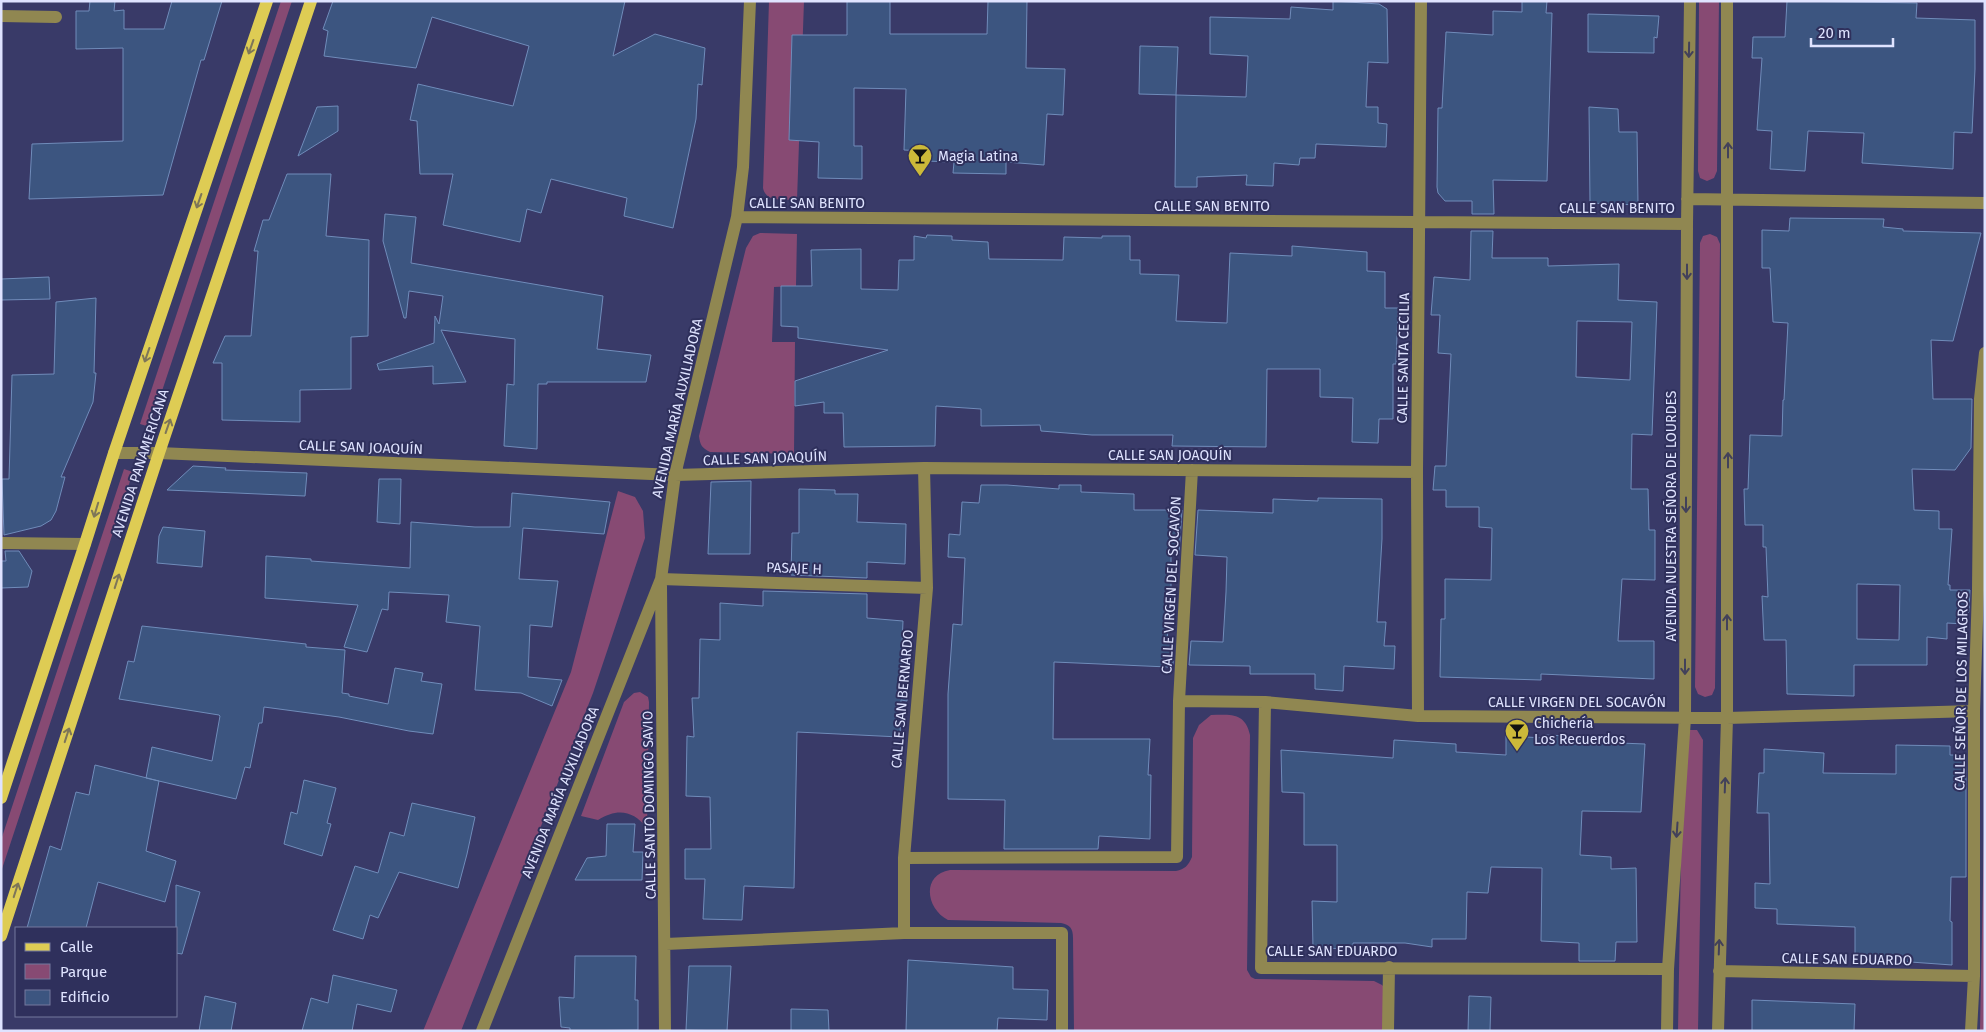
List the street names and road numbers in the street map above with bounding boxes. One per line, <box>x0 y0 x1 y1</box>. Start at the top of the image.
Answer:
street label: CALLE SAN BENITO <box>749 195 865 212</box>
street label: CALLE SAN BENITO <box>1154 198 1270 215</box>
street label: CALLE SAN BENITO <box>1559 200 1675 217</box>
street label: CALLE SANTA CECILIA <box>1394 293 1413 423</box>
street label: AVENIDA MARÍA AUXILIADORA <box>648 316 706 500</box>
street label: AVENIDA PANAMERICANA <box>108 387 172 539</box>
street label: AVENIDA NUESTRA SEÑORA DE LOURDES <box>1663 390 1680 641</box>
street label: CALLE SAN JOAQUÍN <box>299 436 423 458</box>
street label: CALLE SAN JOAQUÍN <box>1108 446 1232 464</box>
street label: CALLE SAN JOAQUÍN <box>703 447 827 469</box>
street label: CALLE VIRGEN DEL SOCAVÓN <box>1157 496 1185 674</box>
street label: PASAJE H <box>766 559 822 578</box>
street label: CALLE SEÑOR DE LOS MILAGROS <box>1951 591 1972 791</box>
street label: CALLE SAN BERNARDO <box>888 629 917 769</box>
street label: CALLE VIRGEN DEL SOCAVÓN <box>1488 693 1666 711</box>
street label: AVENIDA MARÍA AUXILIADORA <box>517 703 603 881</box>
street label: CALLE SANTO DOMINGO SAVIO <box>639 710 660 899</box>
street label: CALLE SAN EDUARDO <box>1267 943 1397 960</box>
street label: CALLE SAN EDUARDO <box>1782 950 1912 969</box>

